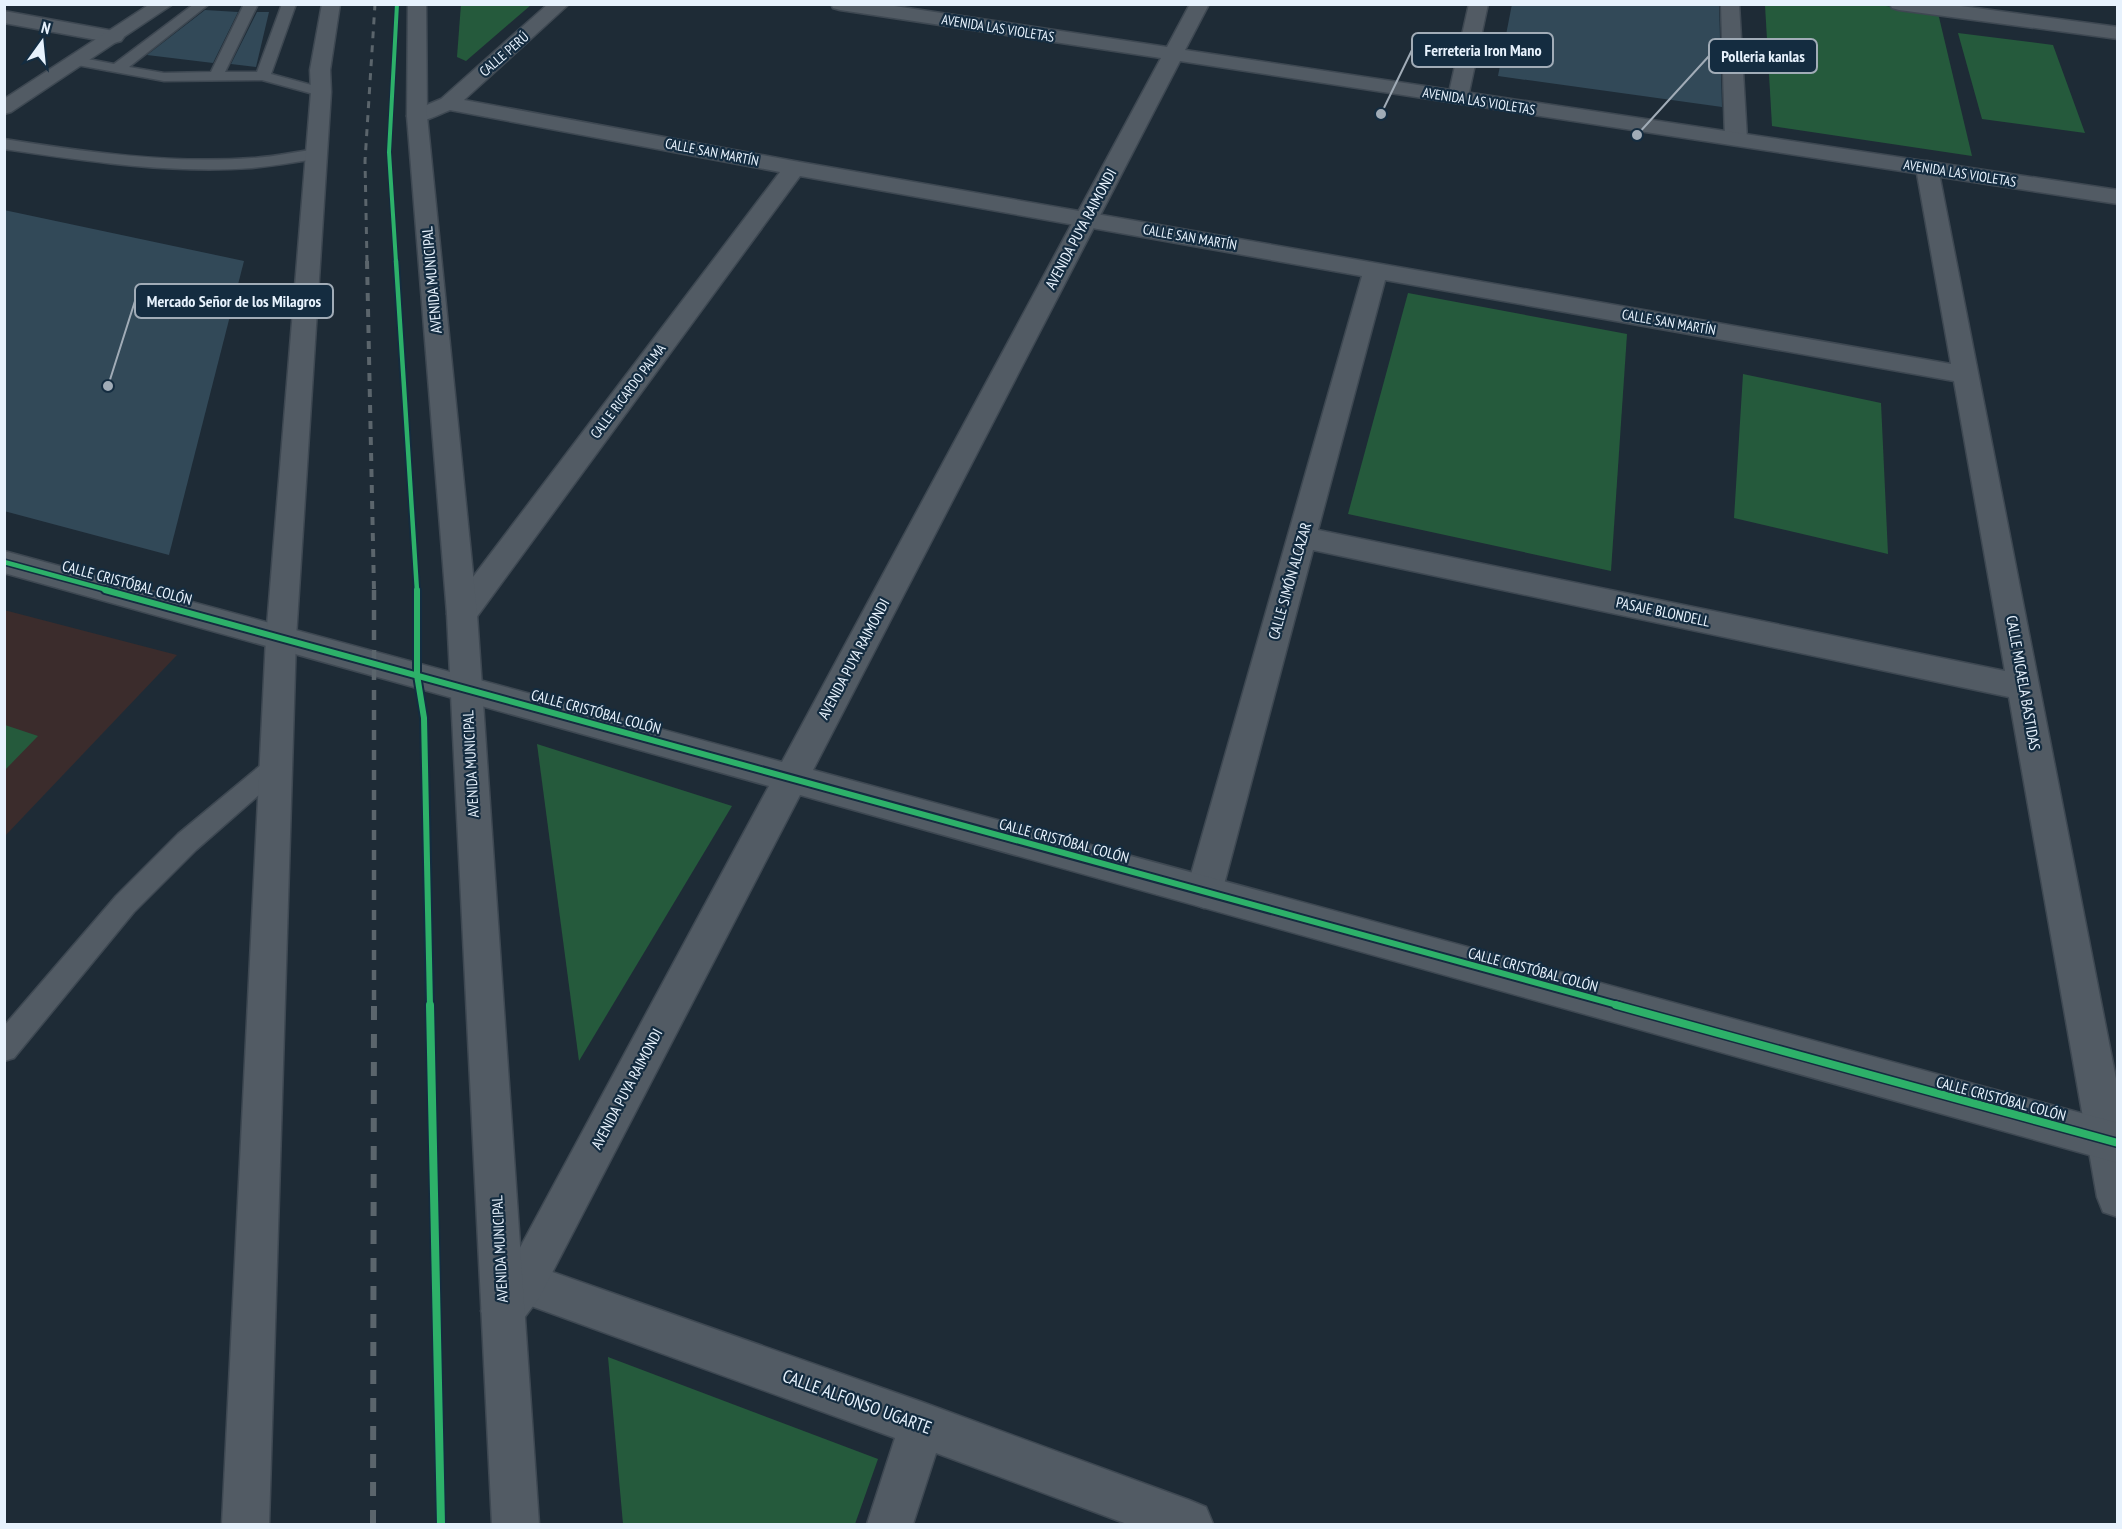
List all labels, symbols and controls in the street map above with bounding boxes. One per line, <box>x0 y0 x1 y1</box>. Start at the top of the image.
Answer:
street label: AVENIDA LAS VIOLETAS <box>940 10 1056 46</box>
north arrow <box>12 12 72 72</box>
text: N <box>39 17 53 38</box>
street label: CALLE PERÚ <box>476 28 532 80</box>
callout: Ferreteria Iron Mano <box>1412 33 1553 67</box>
callout: Polleria kanlas <box>1709 39 1817 73</box>
text: Ferreteria Iron Mano <box>1424 40 1542 60</box>
text: Polleria kanlas <box>1721 46 1805 66</box>
street label: AVENIDA LAS VIOLETAS <box>1421 83 1537 119</box>
street label: CALLE SAN MARTÍN <box>664 134 760 170</box>
street label: AVENIDA LAS VIOLETAS <box>1902 155 2018 191</box>
street label: AVENIDA PUYA RAIMONDI <box>1041 165 1120 292</box>
street label: CALLE SAN MARTÍN <box>1142 220 1238 254</box>
street label: AVENIDA MUNICIPAL <box>417 225 446 334</box>
callout: Mercado Señor de los Milagros <box>135 284 333 318</box>
text: Mercado Señor de los Milagros <box>147 291 322 311</box>
street label: CALLE SAN MARTÍN <box>1621 305 1717 339</box>
street label: CALLE RICARDO PALMA <box>586 340 670 442</box>
street label: CALLE SIMÓN ALCAZAR <box>1264 520 1315 642</box>
street label: CALLE CRISTÓBAL COLÓN <box>60 556 194 609</box>
street label: PASAJE BLONDELL <box>1615 592 1712 631</box>
street label: AVENIDA PUYA RAIMONDI <box>814 595 893 722</box>
street label: CALLE MICAELA BASTIDAS <box>2002 614 2045 752</box>
street label: CALLE CRISTÓBAL COLÓN <box>529 685 663 738</box>
street label: AVENIDA MUNICIPAL <box>458 709 483 818</box>
street label: CALLE CRISTÓBAL COLÓN <box>997 814 1131 867</box>
street label: CALLE CRISTÓBAL COLÓN <box>1466 943 1600 996</box>
street label: AVENIDA PUYA RAIMONDI <box>587 1025 666 1152</box>
street label: CALLE CRISTÓBAL COLÓN <box>1934 1072 2068 1125</box>
street label: AVENIDA MUNICIPAL <box>487 1194 512 1303</box>
street label: CALLE ALFONSO UGARTE <box>779 1364 935 1439</box>

